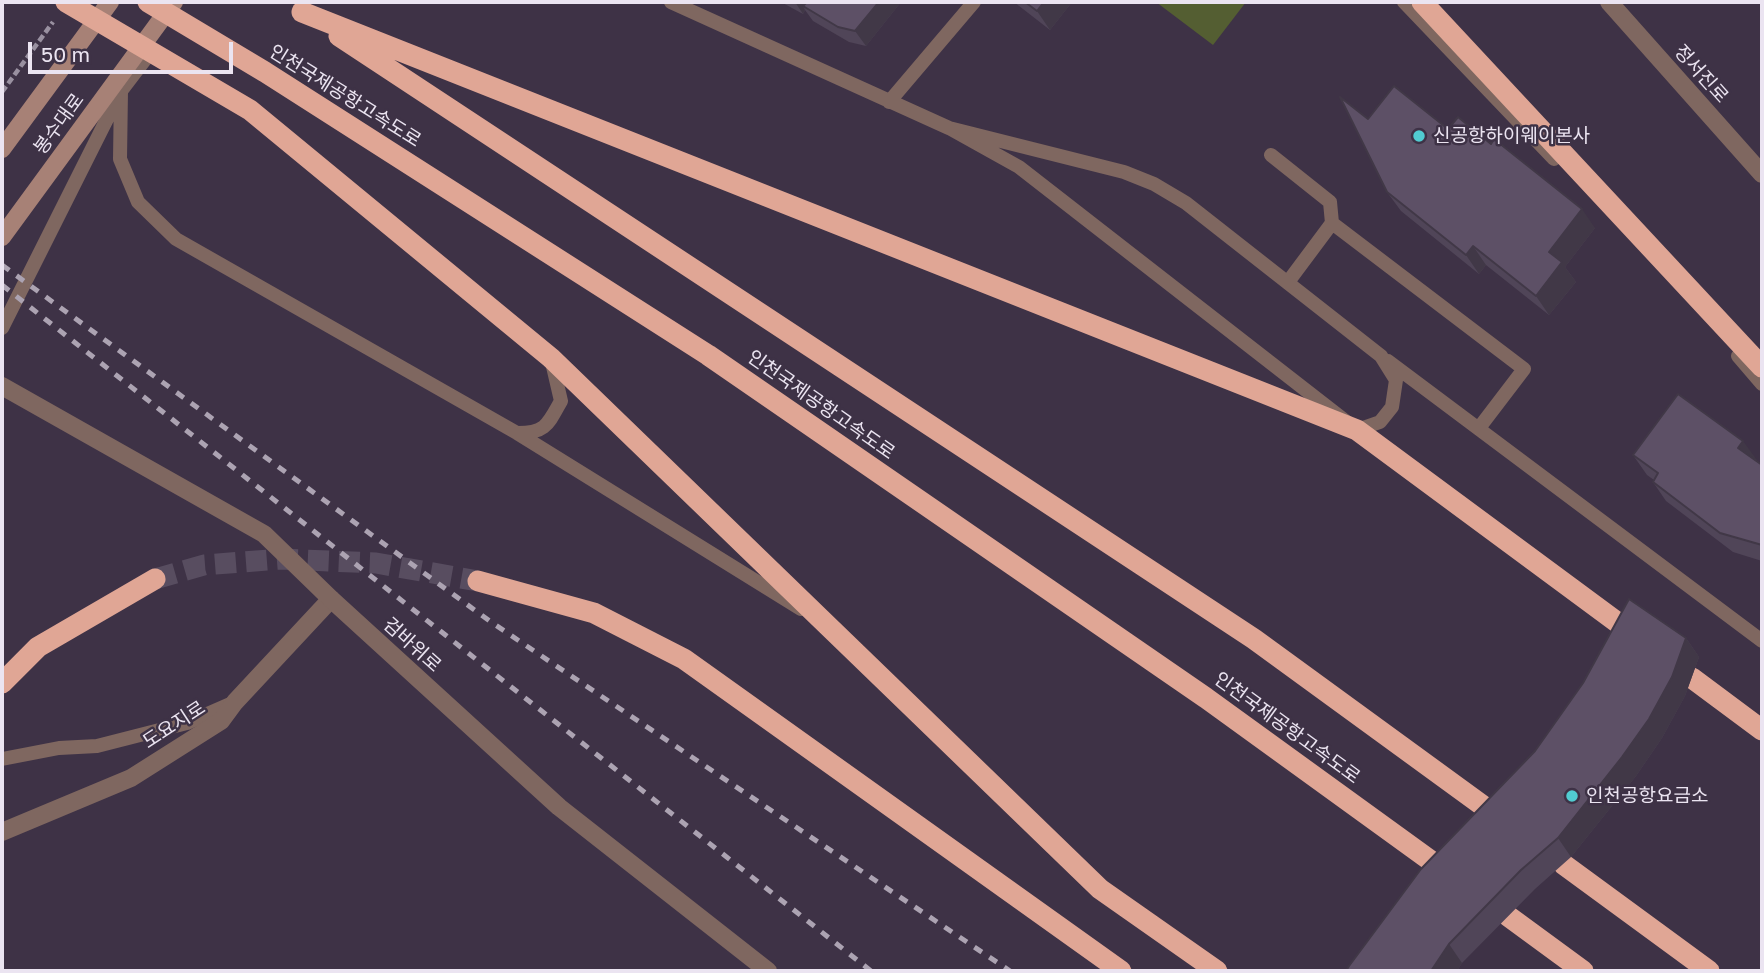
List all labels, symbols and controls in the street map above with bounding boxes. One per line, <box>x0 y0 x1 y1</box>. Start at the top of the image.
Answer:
scale bar <box>32 28 236 72</box>
street label: 인천국제공항고속도로 <box>265 40 425 152</box>
street label: 정서진로 <box>1669 40 1733 108</box>
text: 50 m <box>41 41 90 67</box>
street label: 봉수대로 <box>29 89 89 159</box>
place label: 신공항하이웨이본사 <box>1433 125 1590 147</box>
marker: 신공항하이웨이본사 <box>1411 128 1427 144</box>
street label: 인천국제공항고속도로 <box>743 346 899 464</box>
street label: 검바위로 <box>378 613 446 677</box>
street label: 인천국제공항고속도로 <box>1210 667 1364 789</box>
street label: 도요지로 <box>138 696 210 754</box>
place label: 인천공항요금소 <box>1586 785 1708 807</box>
marker: 인천공항요금소 <box>1564 788 1580 804</box>

